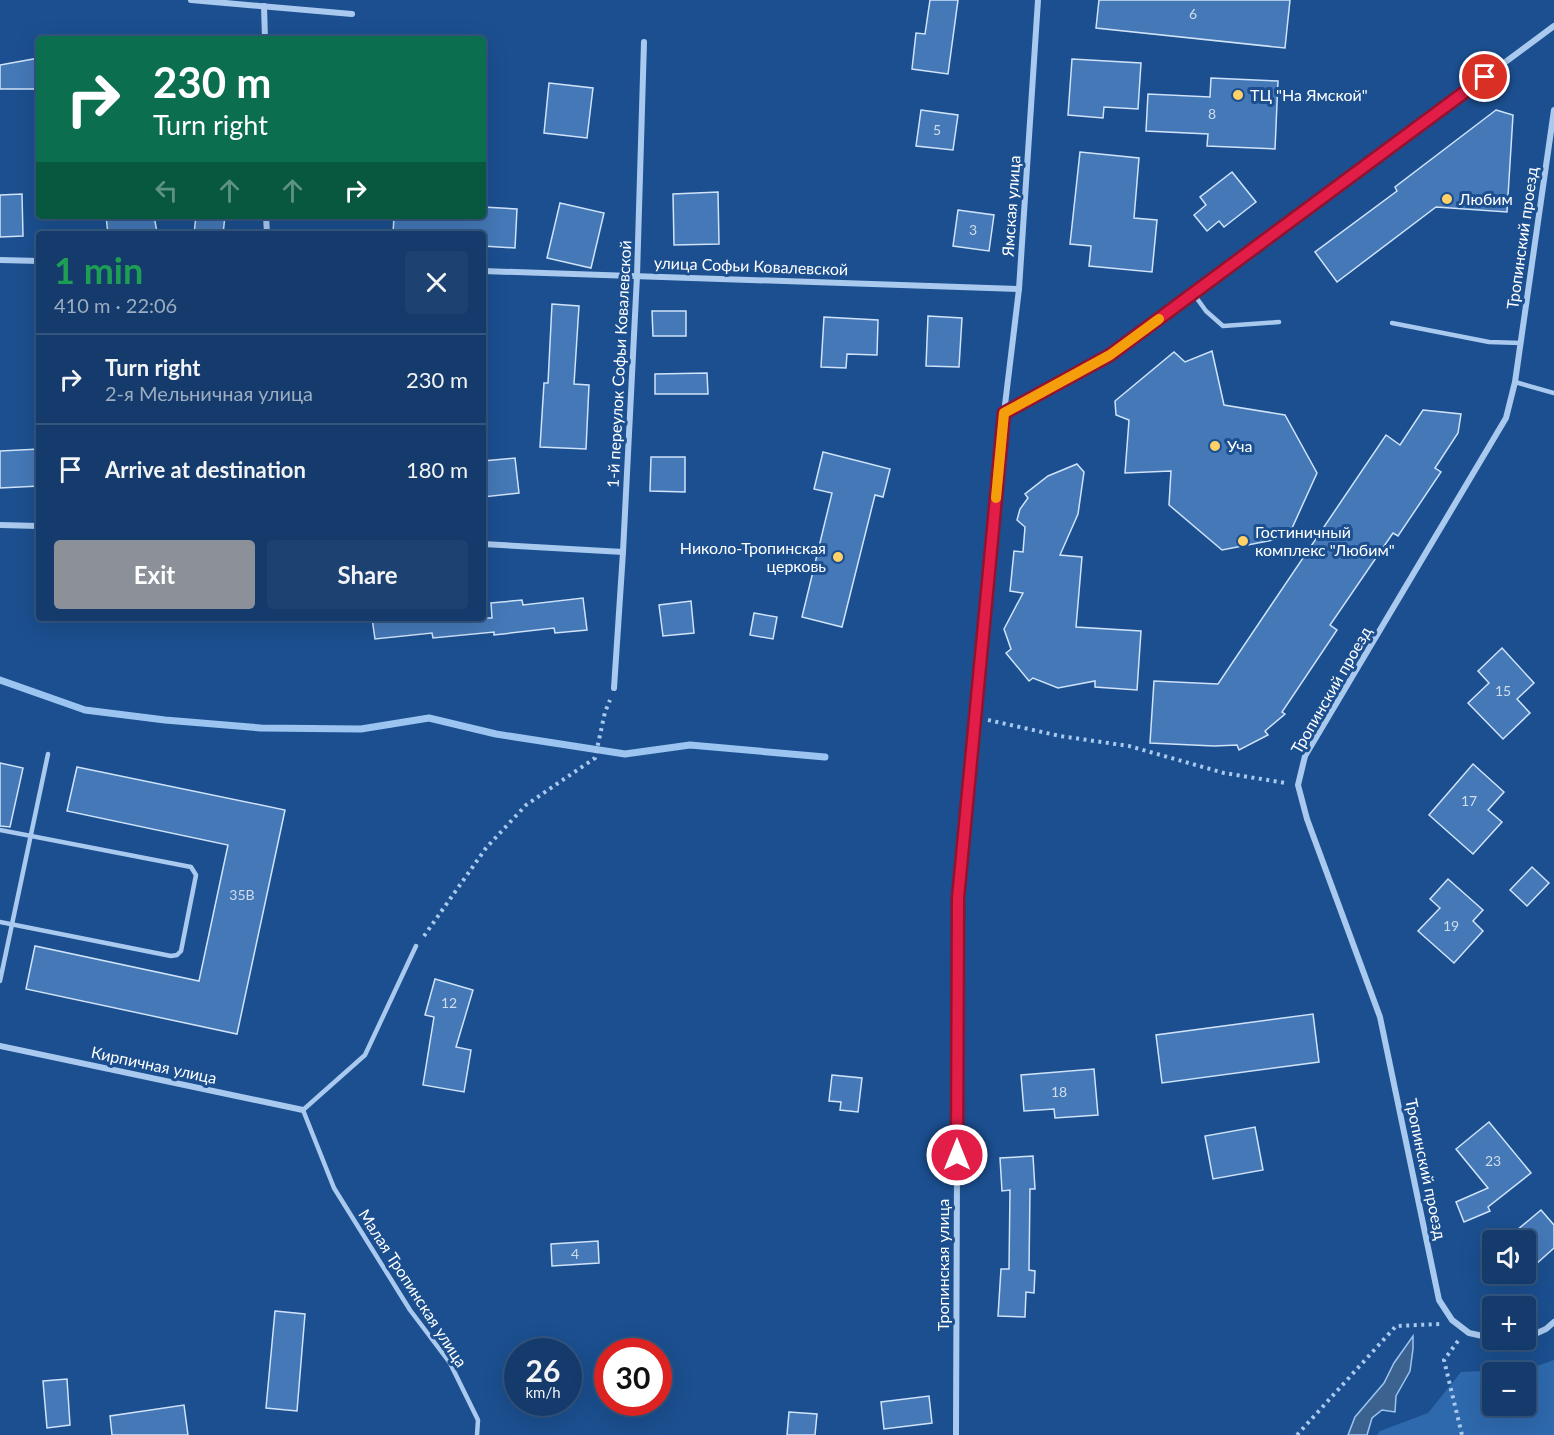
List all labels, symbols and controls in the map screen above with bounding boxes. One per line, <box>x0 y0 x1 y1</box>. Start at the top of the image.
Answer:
house number: 6 <box>1189 5 1197 22</box>
pin <box>1459 51 1510 102</box>
text: 230 m <box>153 57 271 107</box>
icon: right <box>54 60 132 138</box>
icon: arrive <box>1468 60 1501 93</box>
place label: ТЦ "На Ямской" <box>1250 85 1368 104</box>
marker: ТЦ "На Ямской" <box>1231 88 1245 102</box>
house number: 8 <box>1208 105 1216 122</box>
text: Turn right <box>153 108 268 141</box>
house number: 5 <box>933 121 941 138</box>
street label: Ямская улица <box>997 155 1024 258</box>
street label: Тропинский проезд <box>1502 165 1541 310</box>
icon: left <box>150 174 183 207</box>
icon: ahead <box>213 174 246 207</box>
icon: ahead <box>276 174 309 207</box>
icon: right <box>339 174 372 207</box>
place label: Любим <box>1458 189 1513 208</box>
marker: Любим <box>1440 192 1454 206</box>
house number: 3 <box>969 221 977 238</box>
street label: 1-й переулок Софьи Ковалевской <box>603 240 634 488</box>
text: 1 min <box>54 248 143 292</box>
button: close <box>405 251 468 314</box>
street label: улица Софьи Ковалевской <box>654 253 848 278</box>
text: 410 m · 22:06 <box>54 293 177 317</box>
text: Turn right <box>105 354 200 381</box>
icon: right <box>54 363 87 396</box>
text: 230 m <box>406 366 468 393</box>
text: 2-я Мельничная улица <box>105 381 313 405</box>
place label: Уча <box>1227 436 1252 455</box>
marker: Уча <box>1208 439 1222 453</box>
icon: arrive <box>54 453 87 486</box>
text: Arrive at destination <box>105 456 306 483</box>
text: 180 m <box>406 456 468 483</box>
place label: Гостиничный комплекс "Любим" <box>1255 522 1395 559</box>
marker: Гостиничный комплекс "Любим" <box>1236 534 1250 548</box>
place label: Николо-Тропинская церковь <box>680 538 826 575</box>
button: Exit <box>54 540 255 609</box>
button: Share <box>267 540 468 609</box>
marker: Николо-Тропинская церковь <box>831 550 845 564</box>
street label: Тропинский проезд <box>1286 623 1375 757</box>
house number: 15 <box>1495 682 1511 699</box>
house number: 17 <box>1461 792 1477 809</box>
house number: 35В <box>229 886 255 903</box>
house number: 19 <box>1443 917 1459 934</box>
house number: 12 <box>441 994 457 1011</box>
street label: Кирпичная улица <box>90 1042 219 1087</box>
house number: 18 <box>1051 1083 1067 1100</box>
street label: Тропинский проезд <box>1402 1097 1451 1241</box>
position arrow <box>925 1123 989 1187</box>
house number: 23 <box>1485 1152 1501 1169</box>
street label: Тропинская улица <box>933 1199 952 1331</box>
street label: Малая Тропинская улица <box>355 1205 472 1370</box>
map controls <box>1482 1230 1536 1416</box>
button: sound <box>1482 1230 1536 1284</box>
house number: 4 <box>571 1245 579 1262</box>
button: + <box>1482 1296 1536 1350</box>
speed limit sign: 30 <box>594 1338 672 1416</box>
text: 26 <box>526 1352 560 1388</box>
button: − <box>1482 1362 1536 1416</box>
text: km/h <box>525 1383 561 1401</box>

